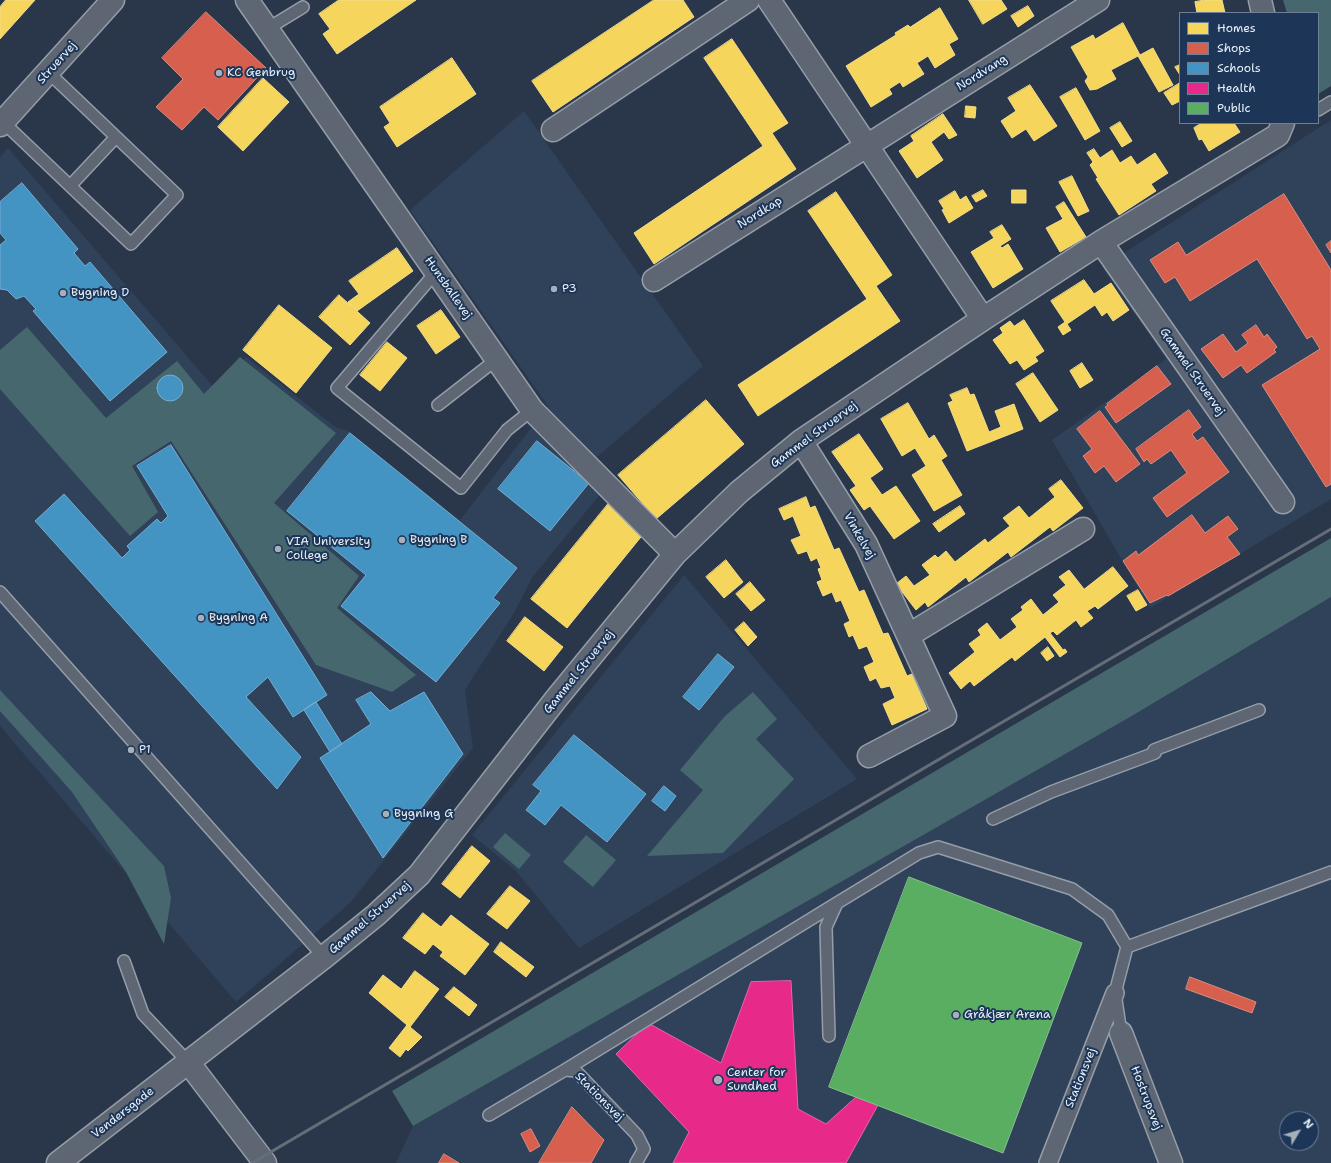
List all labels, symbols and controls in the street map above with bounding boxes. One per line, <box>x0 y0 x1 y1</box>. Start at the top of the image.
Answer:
legend <box>1179 12 1319 124</box>
text: Homes <box>1217 20 1256 36</box>
street label: Struervej <box>34 39 80 87</box>
text: Shops <box>1217 40 1251 56</box>
street label: Nordvang <box>954 52 1010 94</box>
text: Schools <box>1217 60 1261 76</box>
place label: KC Genbrug <box>227 66 295 80</box>
marker: KC Genbrug <box>214 68 224 78</box>
text: Health <box>1217 80 1256 96</box>
text: Public <box>1217 100 1251 116</box>
street label: Nordkap <box>735 194 785 232</box>
street label: Hunsballevej <box>421 254 475 322</box>
place label: P3 <box>562 282 577 296</box>
marker: P3 <box>549 284 559 294</box>
place label: Bygning D <box>71 286 129 300</box>
marker: Bygning D <box>58 288 68 298</box>
street label: Gammel Struervej <box>1156 325 1228 419</box>
street label: Gammel Struervej <box>768 399 860 471</box>
street label: Vinkelvej <box>840 510 878 562</box>
place label: Bygning B <box>410 533 467 547</box>
place label: VIA University College <box>286 535 370 563</box>
marker: Bygning B <box>397 535 407 545</box>
marker: VIA University College <box>273 544 283 554</box>
place label: Bygning A <box>209 611 268 625</box>
marker: Bygning A <box>196 613 206 623</box>
street label: Gammel Struervej <box>541 627 617 717</box>
place label: P1 <box>139 743 151 757</box>
marker: P1 <box>126 745 136 755</box>
place label: Bygning G <box>394 807 453 821</box>
marker: Bygning G <box>381 809 391 819</box>
street label: Gammel Struervej <box>326 879 414 957</box>
place label: Gråkjær Arena <box>964 1008 1050 1022</box>
marker: Gråkjær Arena <box>951 1010 961 1020</box>
street label: Stationsvej <box>1062 1046 1100 1110</box>
street label: Hostrupsvej <box>1127 1064 1165 1132</box>
place label: Center for Sundhed <box>727 1066 786 1094</box>
street label: Stationsvej <box>572 1070 626 1124</box>
marker: Center for Sundhed <box>712 1074 724 1086</box>
street label: Vendersgade <box>89 1084 157 1142</box>
north arrow <box>1279 1111 1319 1151</box>
text: N <box>1299 1116 1317 1132</box>

